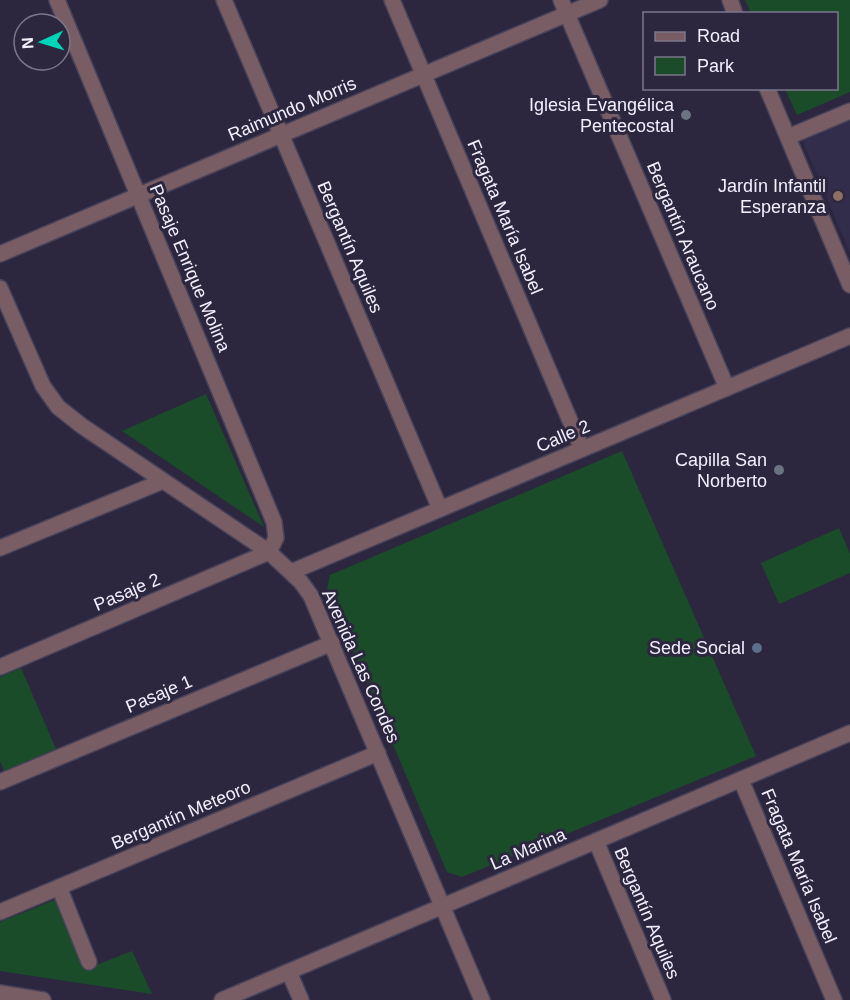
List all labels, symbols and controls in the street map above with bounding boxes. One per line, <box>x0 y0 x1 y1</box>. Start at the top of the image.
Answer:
north arrow <box>12 12 72 72</box>
legend <box>643 12 838 90</box>
text: Road <box>697 26 740 46</box>
text: N <box>19 37 36 49</box>
text: Park <box>697 56 735 76</box>
street label: Raimundo Morris <box>225 73 359 145</box>
place label: Iglesia Evangélica Pentecostal <box>529 95 675 136</box>
marker: Iglesia Evangélica Pentecostal <box>679 108 693 122</box>
street label: Fragata María Isabel <box>463 137 547 297</box>
street label: Bergantín Araucano <box>643 159 723 313</box>
place label: Jardín Infantil Esperanza <box>718 176 827 217</box>
street label: Bergantín Aquiles <box>313 178 387 316</box>
street label: Pasaje Enrique Molina <box>146 181 235 356</box>
marker: Jardín Infantil Esperanza <box>831 189 845 203</box>
street label: Calle 2 <box>533 416 593 456</box>
place label: Capilla San Norberto <box>675 450 767 491</box>
marker: Capilla San Norberto <box>772 463 786 477</box>
street label: Pasaje 2 <box>91 569 163 615</box>
street label: Avenida Las Condes <box>318 586 404 746</box>
place label: Sede Social <box>649 638 745 658</box>
marker: Sede Social <box>750 641 764 655</box>
street label: Pasaje 1 <box>123 671 195 717</box>
street label: Bergantín Meteoro <box>108 777 254 853</box>
street label: Fragata María Isabel <box>757 786 841 946</box>
street label: La Marina <box>487 824 570 874</box>
street label: Bergantín Aquiles <box>610 844 684 982</box>

